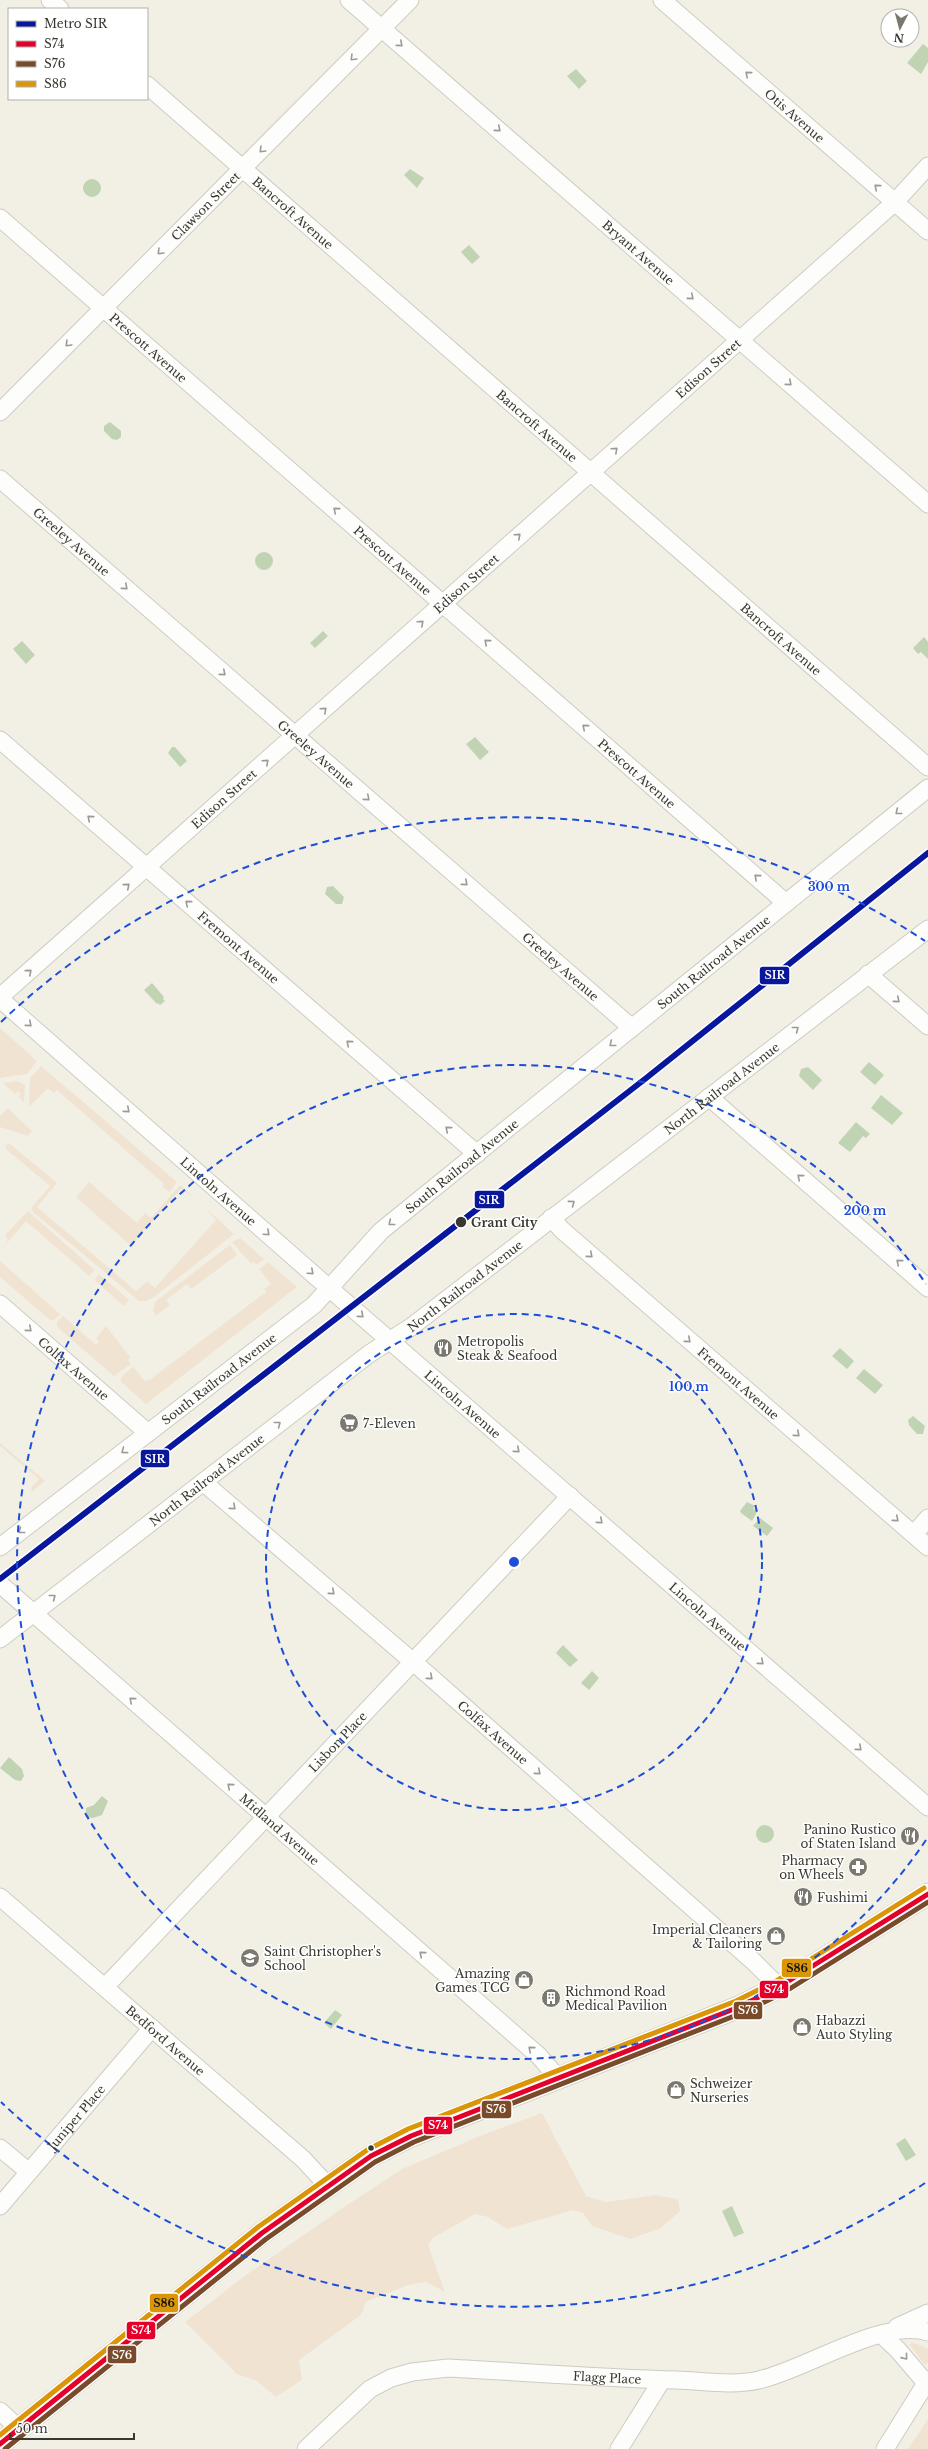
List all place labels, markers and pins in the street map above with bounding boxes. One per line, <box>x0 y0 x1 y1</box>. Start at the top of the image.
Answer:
marker: Grant City <box>454 1215 468 1229</box>
place label: Grant City <box>471 1215 538 1230</box>
place label: Metropolis Steak & Seafood <box>457 1334 557 1363</box>
restaurant icon: Metropolis Steak & Seafood <box>432 1337 454 1359</box>
supermarket icon: 7-Eleven <box>338 1412 360 1434</box>
place label: 7-Eleven <box>363 1416 416 1431</box>
centre of rings <box>507 1555 521 1569</box>
place label: Panino Rustico of Staten Island <box>800 1822 896 1851</box>
restaurant icon: Panino Rustico of Staten Island <box>899 1825 921 1847</box>
place label: Pharmacy on Wheels <box>779 1853 844 1882</box>
pharmacy icon: Pharmacy on Wheels <box>847 1856 869 1878</box>
restaurant icon: Fushimi <box>792 1886 814 1908</box>
place label: Fushimi <box>817 1890 868 1905</box>
place label: Imperial Cleaners & Tailoring <box>652 1922 763 1951</box>
shop icon: Imperial Cleaners & Tailoring <box>765 1925 787 1947</box>
place label: Saint Christopher's School <box>264 1944 381 1973</box>
school or university icon: Saint Christopher's School <box>239 1947 261 1969</box>
place label: Amazing Games TCG <box>435 1966 511 1995</box>
shop icon: Amazing Games TCG <box>513 1969 535 1991</box>
place label: Richmond Road Medical Pavilion <box>565 1984 667 2013</box>
building icon: Richmond Road Medical Pavilion <box>540 1987 562 2009</box>
place label: Habazzi Auto Styling <box>815 2013 893 2042</box>
shop icon: Habazzi Auto Styling <box>791 2016 813 2038</box>
place label: Schweizer Nurseries <box>690 2076 753 2105</box>
shop icon: Schweizer Nurseries <box>665 2079 687 2101</box>
unlabelled marker <box>366 2143 376 2153</box>

